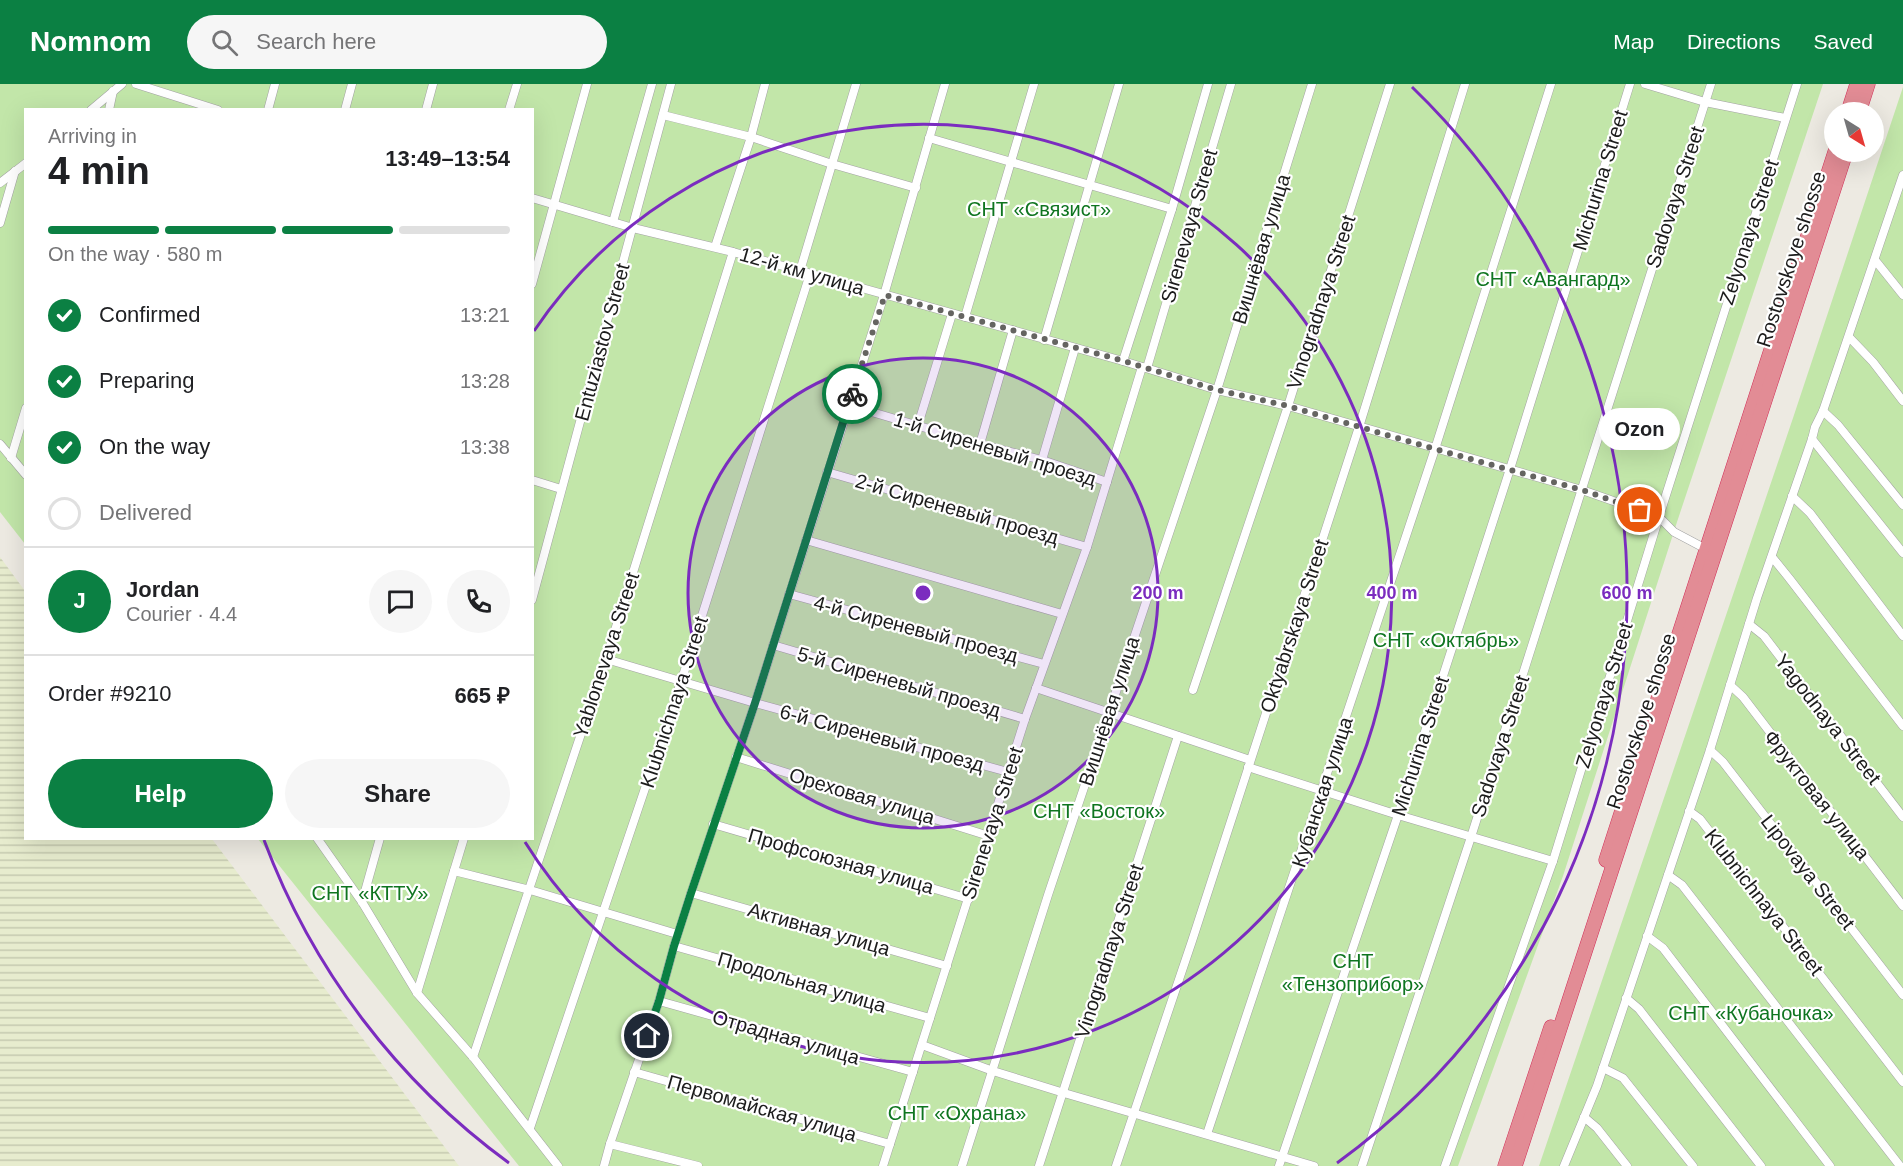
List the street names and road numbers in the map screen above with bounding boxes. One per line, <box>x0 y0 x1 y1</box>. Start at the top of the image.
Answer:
street label: Michurina Street <box>1568 107 1632 253</box>
street label: Sadovaya Street <box>1642 123 1708 271</box>
street label: Sirenevaya Street <box>1157 146 1222 305</box>
street label: Zelyonaya Street <box>1715 156 1783 307</box>
street label: Rostovskoye shosse <box>1752 168 1830 350</box>
street label: Вишнёвая улица <box>1228 171 1295 327</box>
street label: Vinogradnaya Street <box>1282 212 1360 392</box>
street label: 12-й км улица <box>737 243 868 300</box>
street label: Entuziastov Street <box>570 260 634 423</box>
street label: 1-й Сиреневый проезд <box>891 408 1099 490</box>
street label: 2-й Сиреневый проезд <box>853 469 1061 549</box>
street label: Oktyabrskaya Street <box>1256 536 1333 716</box>
street label: Yablonevaya Street <box>569 569 643 741</box>
street label: 4-й Сиреневый проезд <box>812 591 1021 667</box>
street label: Klubnichnaya Street <box>636 613 712 791</box>
street label: Zelyonaya Street <box>1571 619 1637 771</box>
street label: Rostovskoye shosse <box>1602 630 1680 812</box>
street label: Вишнёвая улица <box>1074 633 1144 788</box>
street label: 5-й Сиреневый проезд <box>795 642 1003 722</box>
street label: Yagodnaya Street <box>1770 650 1886 789</box>
street label: Sadovaya Street <box>1467 672 1533 820</box>
street label: Michurina Street <box>1387 673 1453 819</box>
street label: 6-й Сиреневый проезд <box>778 700 987 776</box>
street label: Кубанская улица <box>1287 713 1357 870</box>
street label: Фруктовая улица <box>1760 726 1875 865</box>
street label: Sirenevaya Street <box>957 744 1027 902</box>
street label: Ореховая улица <box>787 763 938 829</box>
street label: Lipovaya Street <box>1757 810 1860 934</box>
street label: Профсоюзная улица <box>746 824 937 898</box>
street label: Klubnichnaya Street <box>1700 825 1828 980</box>
street label: Vinogradnaya Street <box>1070 861 1148 1041</box>
street label: Активная улица <box>745 898 893 960</box>
street label: Продольная улица <box>715 947 890 1017</box>
street label: Отрадная улица <box>710 1005 863 1069</box>
street label: Первомайская улица <box>665 1070 860 1146</box>

